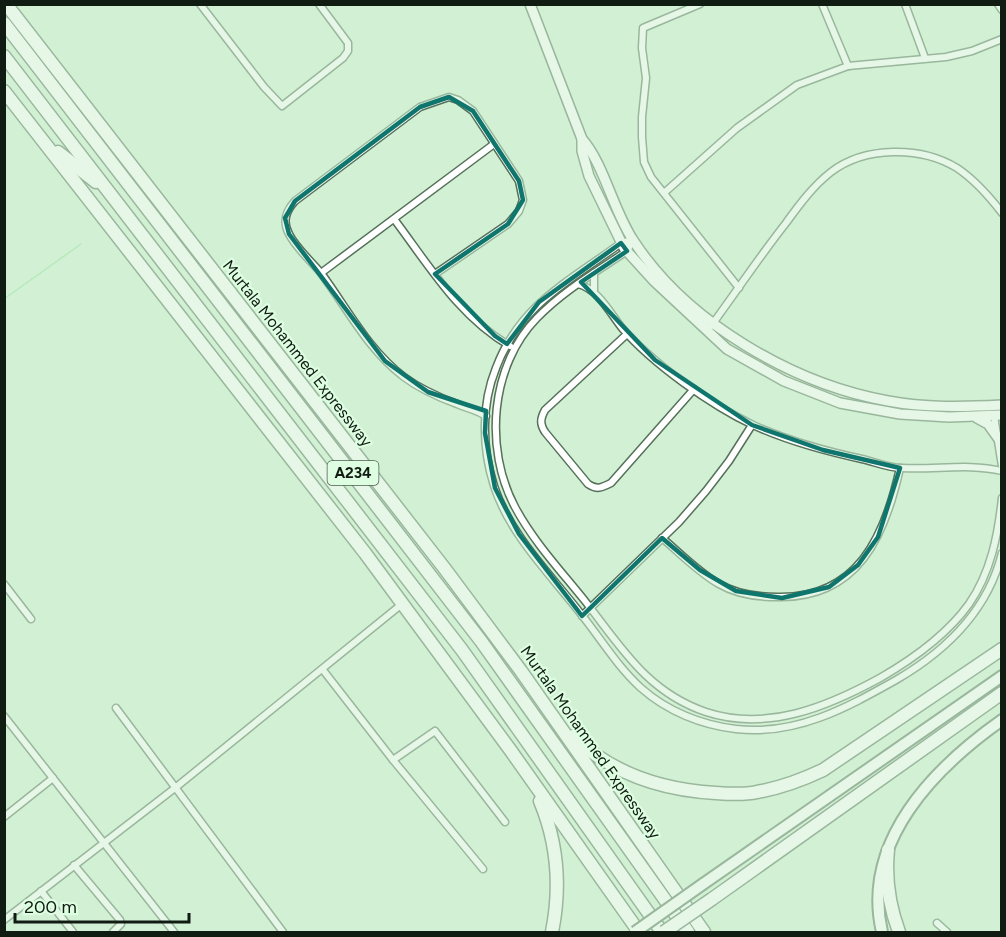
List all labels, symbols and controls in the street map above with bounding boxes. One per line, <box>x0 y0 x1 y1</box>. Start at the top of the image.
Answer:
street label: Murtala Mohammed Expressway <box>219 256 377 451</box>
road number: A234 <box>328 461 378 485</box>
street label: Murtala Mohammed Expressway <box>516 642 665 843</box>
scale bar <box>15 886 189 924</box>
text: 200 m <box>24 896 77 918</box>

